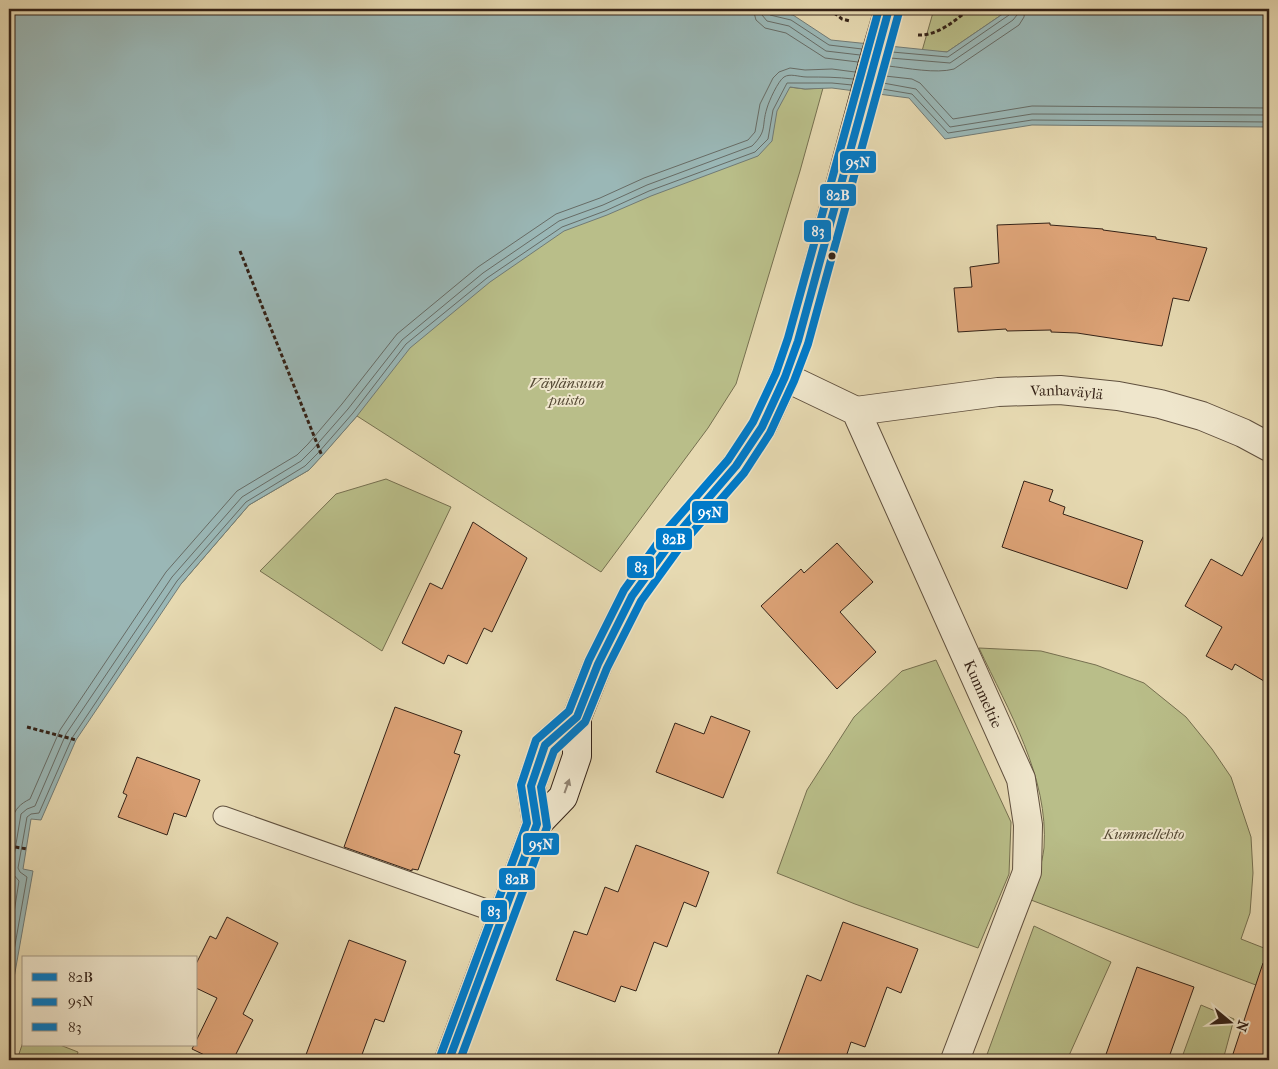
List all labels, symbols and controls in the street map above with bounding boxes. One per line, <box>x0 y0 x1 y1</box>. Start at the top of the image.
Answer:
line badge: 95N <box>839 150 877 174</box>
text: 95N <box>845 154 870 171</box>
line badge: 82B <box>819 183 857 207</box>
text: 82B <box>826 187 850 204</box>
line badge: 83 <box>803 219 832 243</box>
text: 83 <box>812 223 825 240</box>
unlabelled marker <box>827 251 837 261</box>
park label: Väylänsuun puisto <box>530 374 604 409</box>
street label: Vanhaväylä <box>1029 381 1105 403</box>
line badge: 95N <box>691 500 729 524</box>
text: 95N <box>697 504 722 521</box>
line badge: 82B <box>655 527 693 551</box>
text: 82B <box>662 531 686 548</box>
line badge: 83 <box>626 555 655 579</box>
text: 83 <box>635 559 648 576</box>
street label: Kummeltie <box>960 657 1006 731</box>
one-way arrow <box>564 779 571 794</box>
park label: Kummellehto <box>1103 825 1184 843</box>
line badge: 95N <box>522 832 560 856</box>
text: 95N <box>528 836 553 853</box>
line badge: 82B <box>498 867 536 891</box>
text: 82B <box>505 871 529 888</box>
line badge: 83 <box>480 899 508 923</box>
text: 83 <box>488 903 501 920</box>
legend <box>22 956 198 1046</box>
text: 82B <box>68 968 93 986</box>
text: 95N <box>68 992 94 1010</box>
north arrow <box>1206 996 1256 1046</box>
text: 83 <box>68 1018 82 1036</box>
text: N <box>1232 1018 1252 1034</box>

